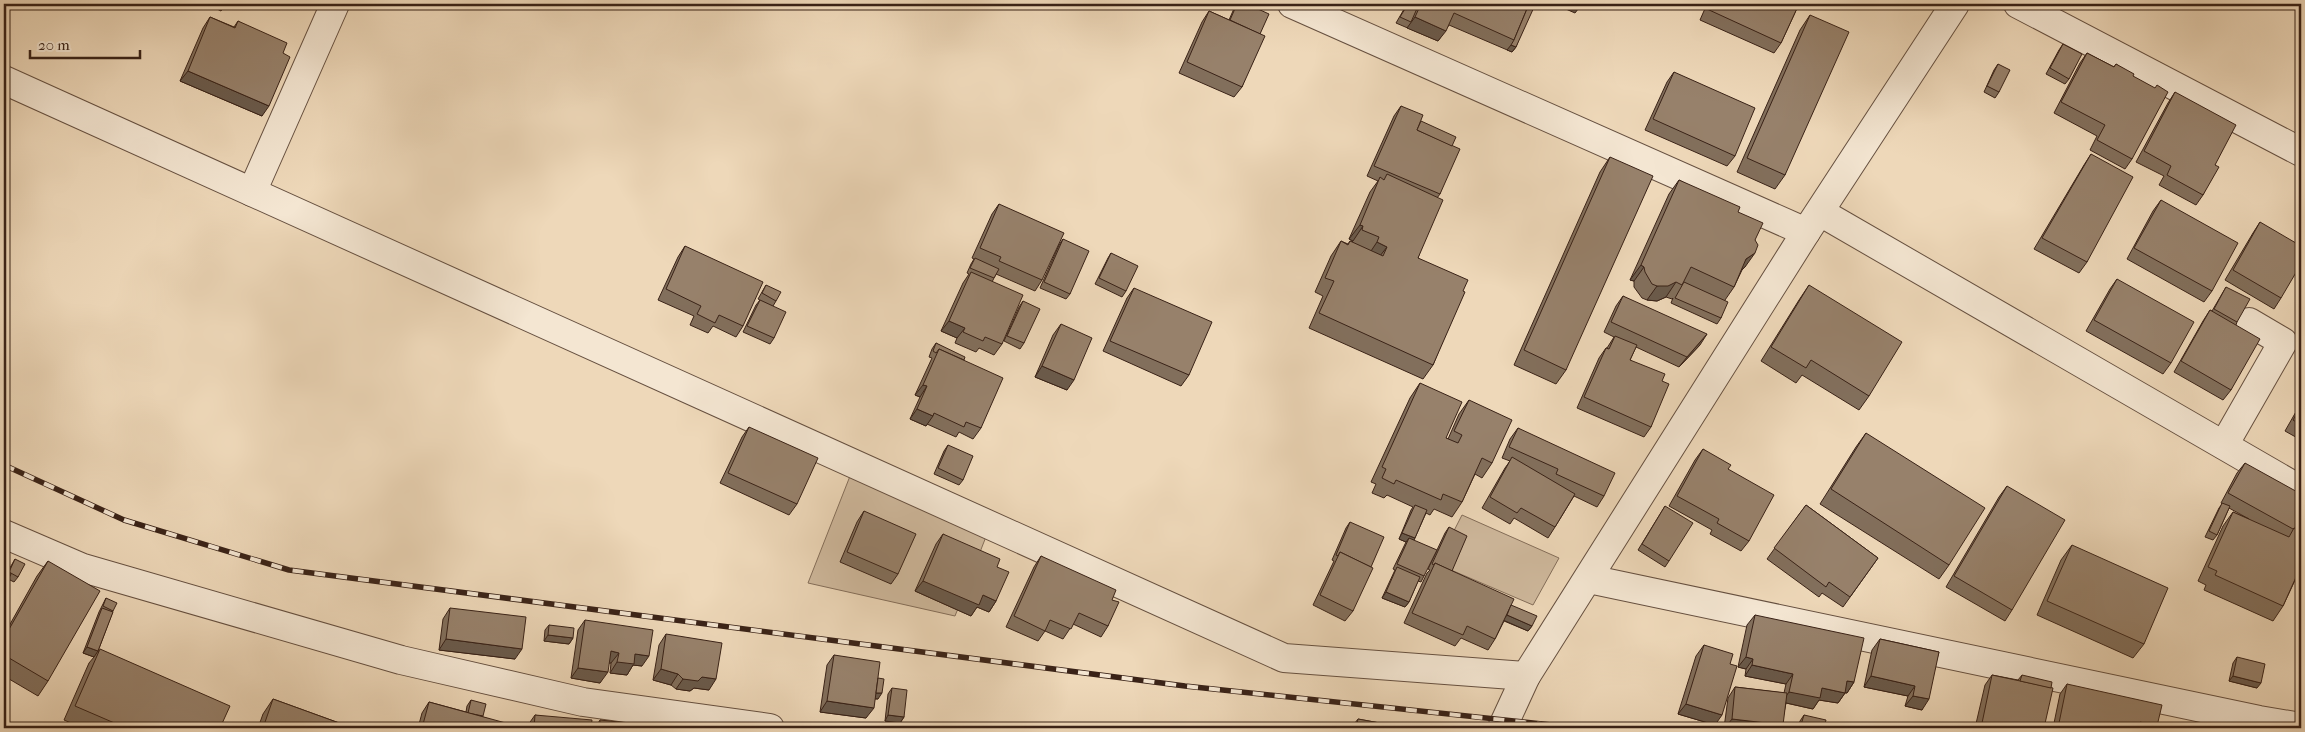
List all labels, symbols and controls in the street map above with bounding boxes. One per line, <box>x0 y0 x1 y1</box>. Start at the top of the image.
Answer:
scale bar <box>30 28 140 60</box>
text: 20 m <box>38 36 70 54</box>

